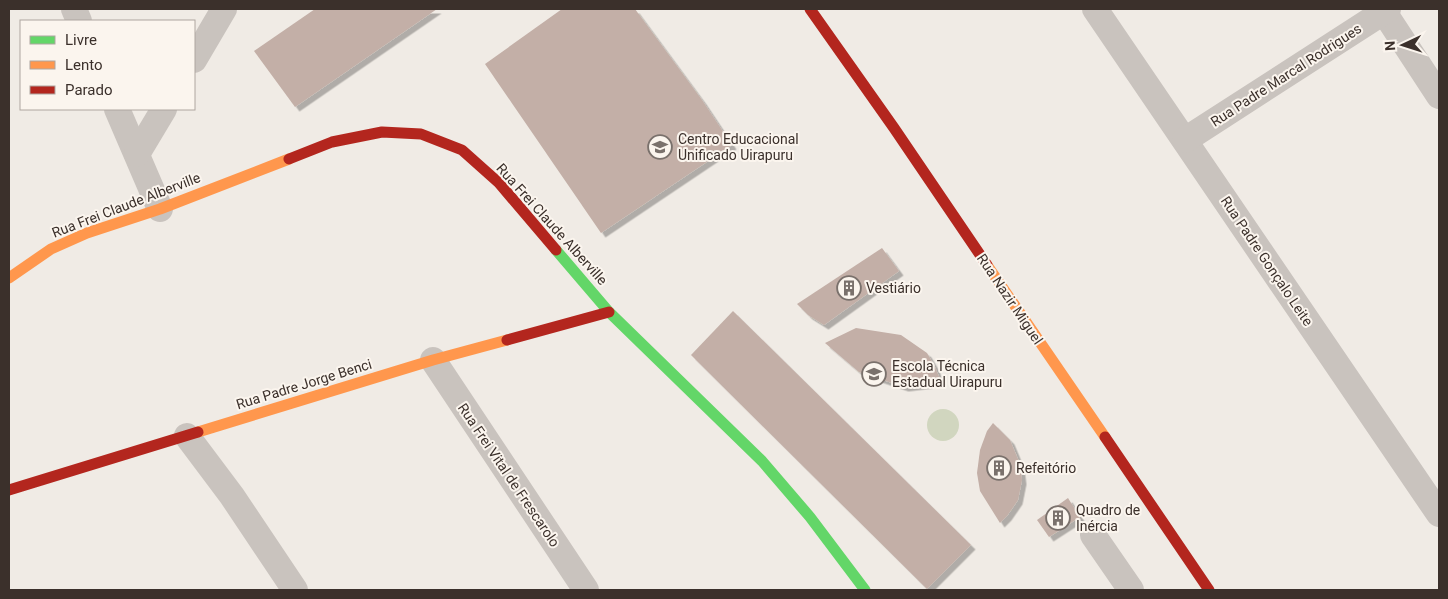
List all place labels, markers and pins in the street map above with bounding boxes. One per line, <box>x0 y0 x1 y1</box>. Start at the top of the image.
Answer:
place label: Centro Educacional Unificado Uirapuru <box>678 131 799 163</box>
school or university icon: Centro Educacional Unificado Uirapuru <box>647 134 673 160</box>
building icon: Vestiário <box>836 275 862 301</box>
place label: Vestiário <box>866 280 921 296</box>
place label: Escola Técnica Estadual Uirapuru <box>892 358 1002 390</box>
school or university icon: Escola Técnica Estadual Uirapuru <box>861 361 887 387</box>
building icon: Refeitório <box>986 455 1012 481</box>
place label: Refeitório <box>1016 460 1076 476</box>
place label: Quadro de Inércia <box>1076 502 1140 534</box>
building icon: Quadro de Inércia <box>1045 505 1071 531</box>

